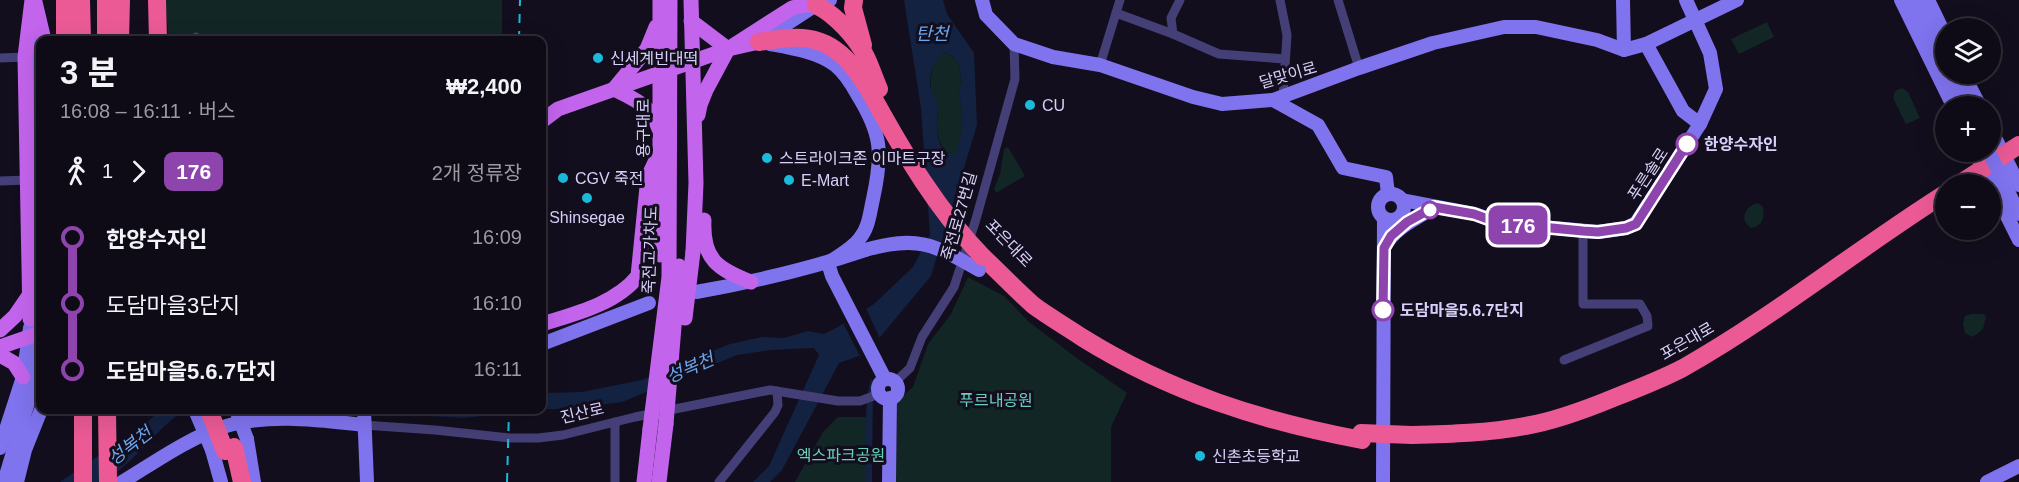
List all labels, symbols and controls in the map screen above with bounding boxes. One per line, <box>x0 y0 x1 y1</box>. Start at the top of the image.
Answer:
map controls <box>1935 18 2001 240</box>
button: layers <box>1935 18 2001 84</box>
water label: 탄천 <box>915 24 951 44</box>
place label: 신세계빈대떡 <box>610 50 698 67</box>
marker: 신세계빈대떡 <box>591 51 605 65</box>
text: 3 분 <box>60 54 118 91</box>
street label: 달맞이로 <box>1257 59 1319 91</box>
text: ₩2,400 <box>446 74 522 99</box>
button: + <box>1935 96 2001 162</box>
place label: CU <box>1042 97 1065 114</box>
street label: 용구대로 <box>635 98 652 157</box>
marker: CU <box>1023 98 1037 112</box>
text: 16:08 – 16:11 · 버스 <box>60 100 235 122</box>
marker: 한양수자인 <box>1676 133 1698 155</box>
place label: 한양수자인 <box>1704 135 1778 153</box>
street label: 푸른솔로 <box>1625 144 1671 203</box>
place label: 스트라이크존 이마트구장 <box>779 150 946 167</box>
marker: 스트라이크존 이마트구장 <box>760 151 774 165</box>
icon: walk <box>60 155 93 188</box>
icon: forward <box>122 155 155 188</box>
text: 1 <box>102 160 113 182</box>
text: 176 <box>176 160 211 183</box>
text: 2개 정류장 <box>432 162 522 184</box>
place label: CGV 죽전 <box>575 170 644 187</box>
street label: 죽전로27번길 <box>938 170 980 262</box>
marker: CGV 죽전 <box>556 171 570 185</box>
place label: E-Mart <box>801 172 850 189</box>
marker: E-Mart <box>782 173 796 187</box>
button: − <box>1935 174 2001 240</box>
marker: Shinsegae <box>580 191 594 205</box>
unlabelled marker <box>1421 201 1439 219</box>
street label: 죽전고가차도 <box>640 205 660 294</box>
line badge: 176 <box>1484 206 1552 244</box>
place label: Shinsegae <box>549 209 625 226</box>
text: 176 <box>1500 214 1536 237</box>
street label: 포은대로 <box>982 216 1036 270</box>
text: 16:09 <box>472 226 522 248</box>
text: 한양수자인 <box>106 227 207 252</box>
text: 16:10 <box>472 292 522 314</box>
text: 도담마을3단지 <box>106 293 240 318</box>
marker: 도담마을5.6.7단지 <box>1372 299 1394 321</box>
place label: 도담마을5.6.7단지 <box>1400 302 1524 319</box>
street label: 포은대로 <box>1657 319 1717 363</box>
water label: 성복천 <box>663 348 719 387</box>
text: 16:11 <box>473 358 522 380</box>
text: 도담마을5.6.7단지 <box>106 359 276 384</box>
park label: 푸르내공원 <box>959 392 1033 409</box>
street label: 진산로 <box>559 400 606 426</box>
water label: 성복천 <box>104 421 158 469</box>
park label: 엑스파크공원 <box>797 447 885 464</box>
place label: 신촌초등학교 <box>1212 448 1300 465</box>
marker: 신촌초등학교 <box>1193 449 1207 463</box>

